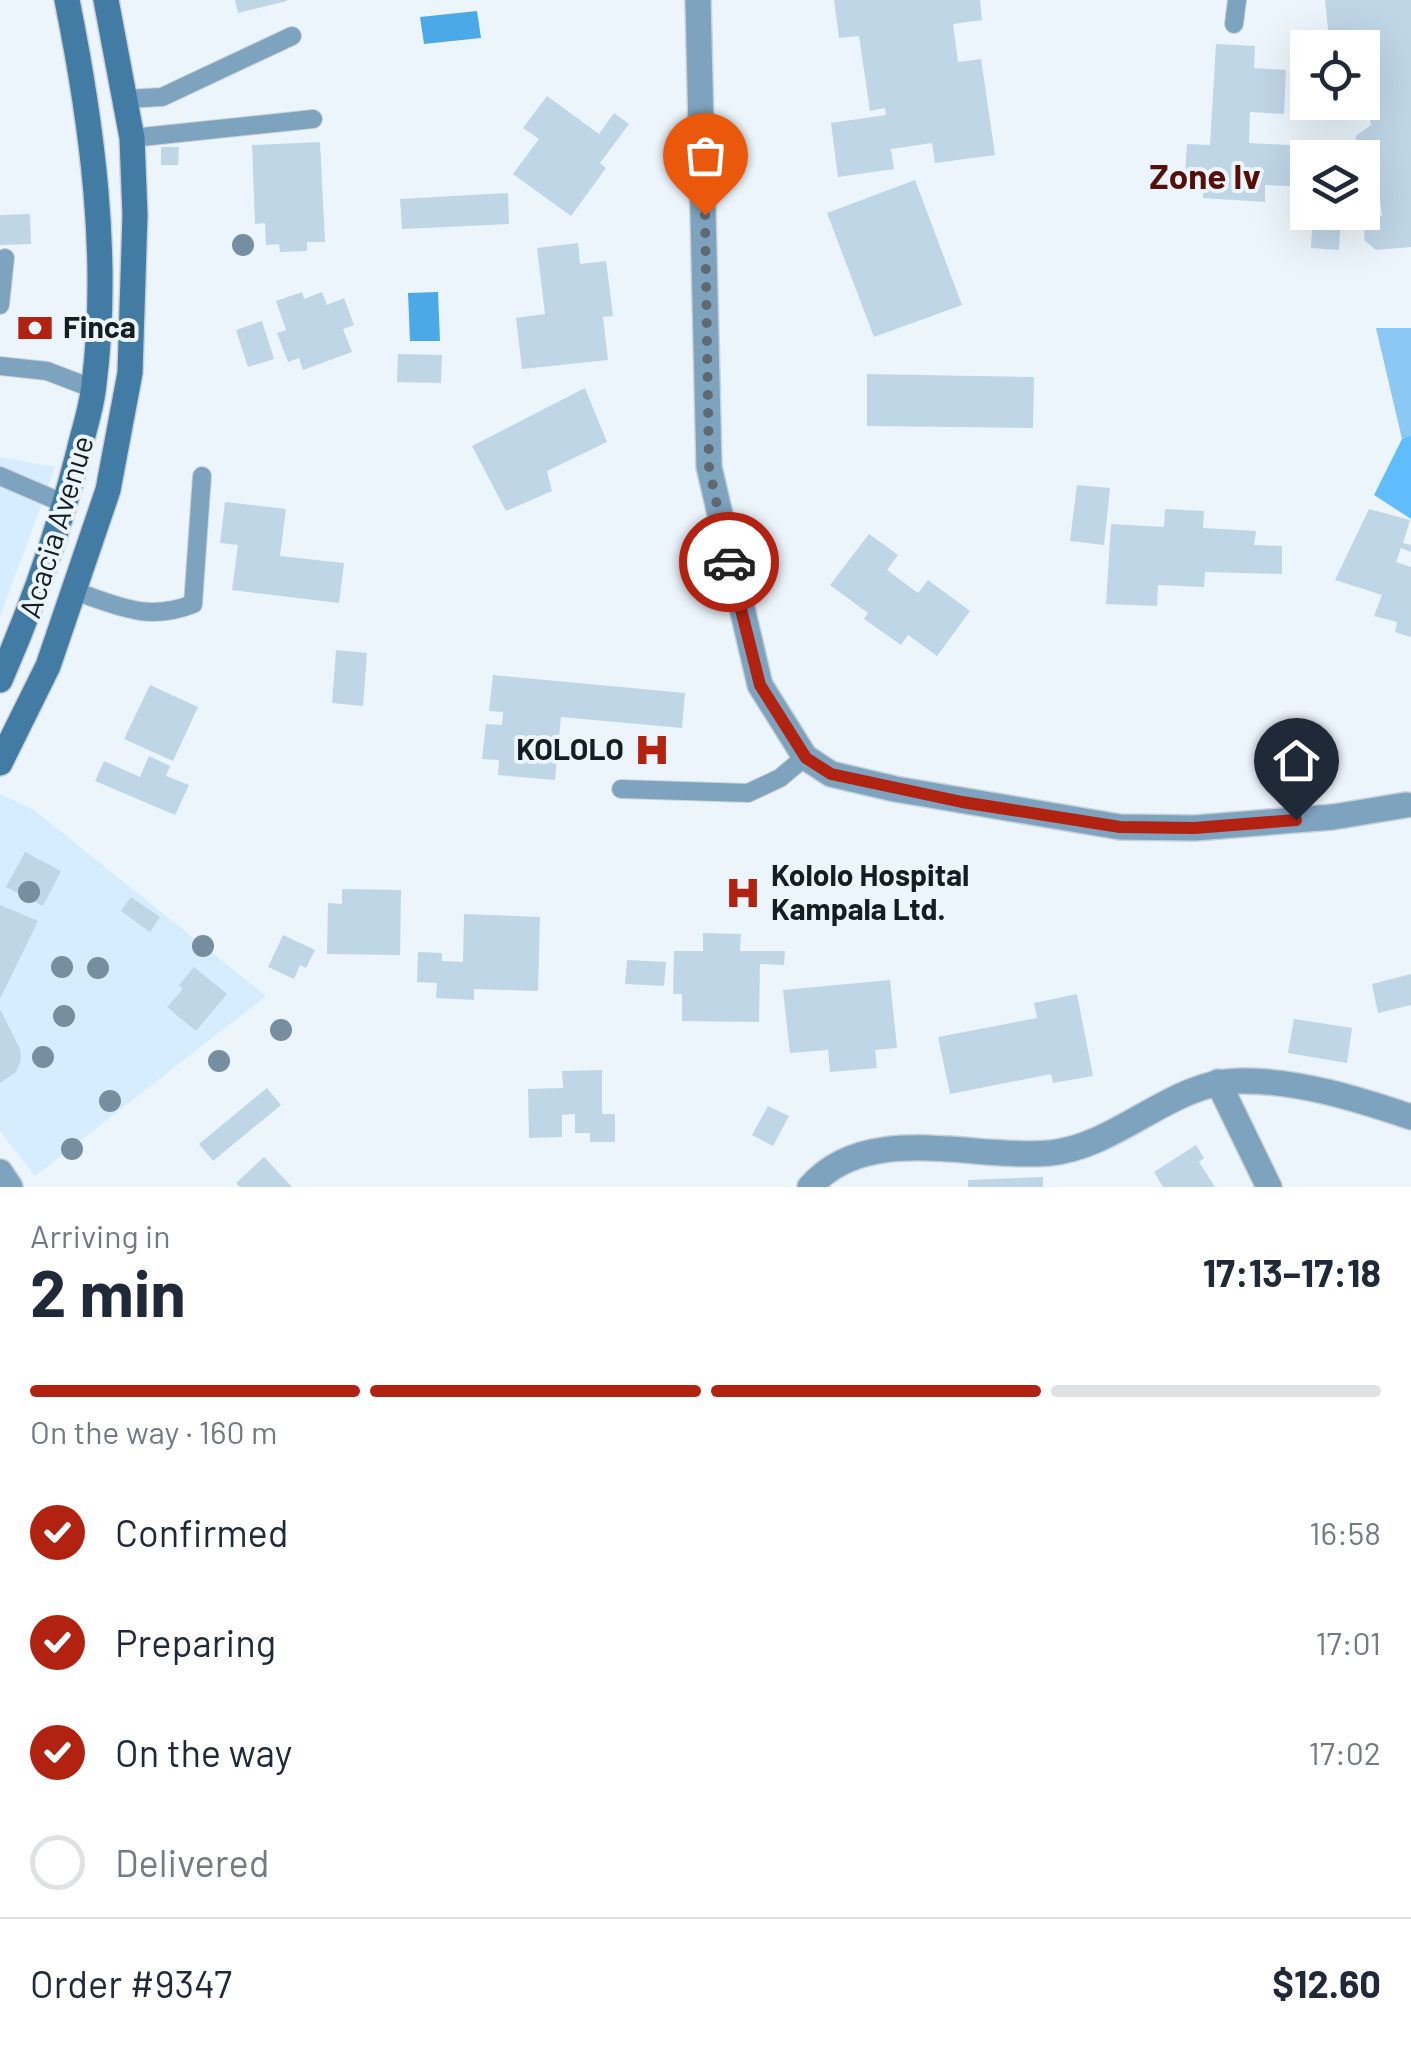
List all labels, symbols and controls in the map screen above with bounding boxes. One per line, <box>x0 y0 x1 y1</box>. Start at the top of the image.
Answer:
map controls <box>1290 30 1380 230</box>
button: locate <box>1290 30 1380 120</box>
pin <box>663 113 748 216</box>
icon: bag <box>678 128 733 183</box>
button: layers <box>1290 140 1380 230</box>
district label: Zone Iv <box>1149 154 1261 196</box>
place label: Finca <box>63 308 136 344</box>
bank icon: Finca <box>16 309 54 347</box>
street label: Acacia Avenue <box>10 431 100 622</box>
courier <box>679 512 779 612</box>
icon: car <box>702 535 757 590</box>
pin <box>1254 718 1339 821</box>
place label: KOLOLO <box>516 730 624 766</box>
hospital icon: KOLOLO <box>633 731 671 769</box>
icon: home <box>1269 733 1324 788</box>
place label: Kololo Hospital Kampala Ltd. <box>771 856 969 926</box>
hospital icon: Kololo Hospital Kampala Ltd. <box>724 874 762 912</box>
text: Arriving in <box>30 1216 170 1254</box>
text: 17:13–17:18 <box>1203 1249 1381 1295</box>
text: 2 min <box>30 1252 186 1330</box>
text: On the way · 160 m <box>30 1412 277 1450</box>
icon: check <box>30 1505 85 1560</box>
text: Confirmed <box>115 1509 288 1555</box>
text: 16:58 <box>1309 1513 1381 1551</box>
icon: check <box>30 1615 85 1670</box>
text: Preparing <box>115 1619 276 1665</box>
text: 17:01 <box>1315 1623 1381 1661</box>
icon: check <box>30 1725 85 1780</box>
text: On the way <box>115 1729 292 1775</box>
text: 17:02 <box>1309 1733 1381 1771</box>
text: Delivered <box>115 1839 269 1885</box>
text: Order #9347 <box>30 1960 232 2006</box>
text: $12.60 <box>1272 1960 1381 2006</box>

